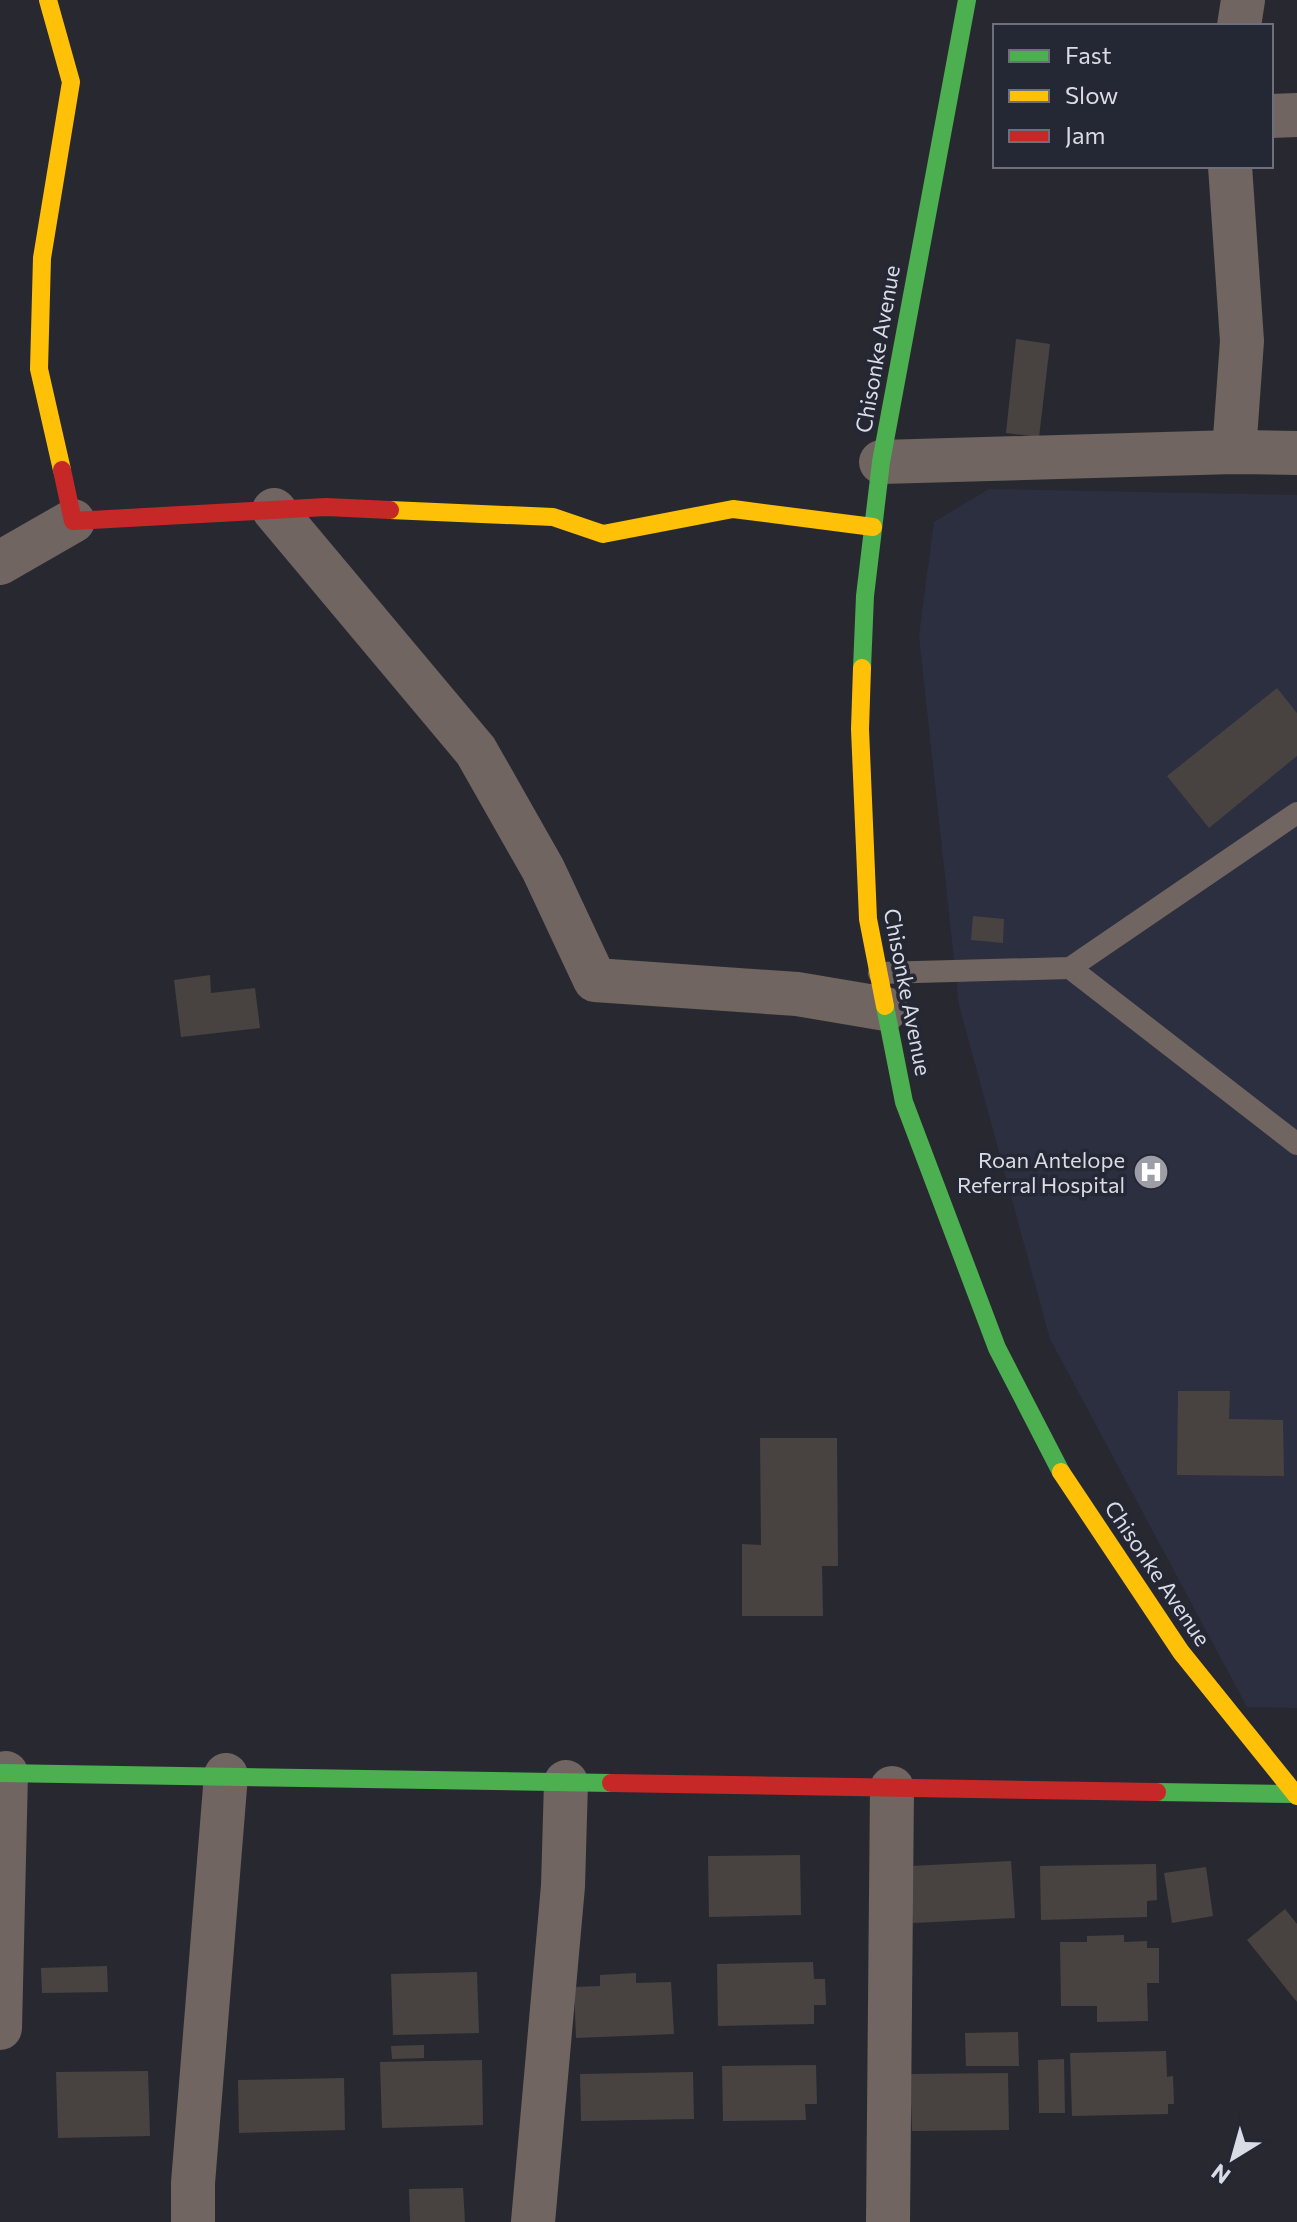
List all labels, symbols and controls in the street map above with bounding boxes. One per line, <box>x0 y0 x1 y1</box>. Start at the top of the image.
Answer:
legend <box>993 24 1273 168</box>
text: Fast <box>1065 40 1112 69</box>
text: Slow <box>1065 80 1118 109</box>
text: Jam <box>1065 120 1105 149</box>
street label: Chisonke Avenue <box>849 263 905 435</box>
street label: Chisonke Avenue <box>879 906 937 1078</box>
place label: Roan Antelope Referral Hospital <box>957 1146 1125 1198</box>
hospital icon: Roan Antelope Referral Hospital <box>1132 1153 1170 1191</box>
street label: Chisonke Avenue <box>1099 1495 1217 1651</box>
north arrow <box>1193 2118 1273 2198</box>
text: N <box>1206 2159 1235 2190</box>

